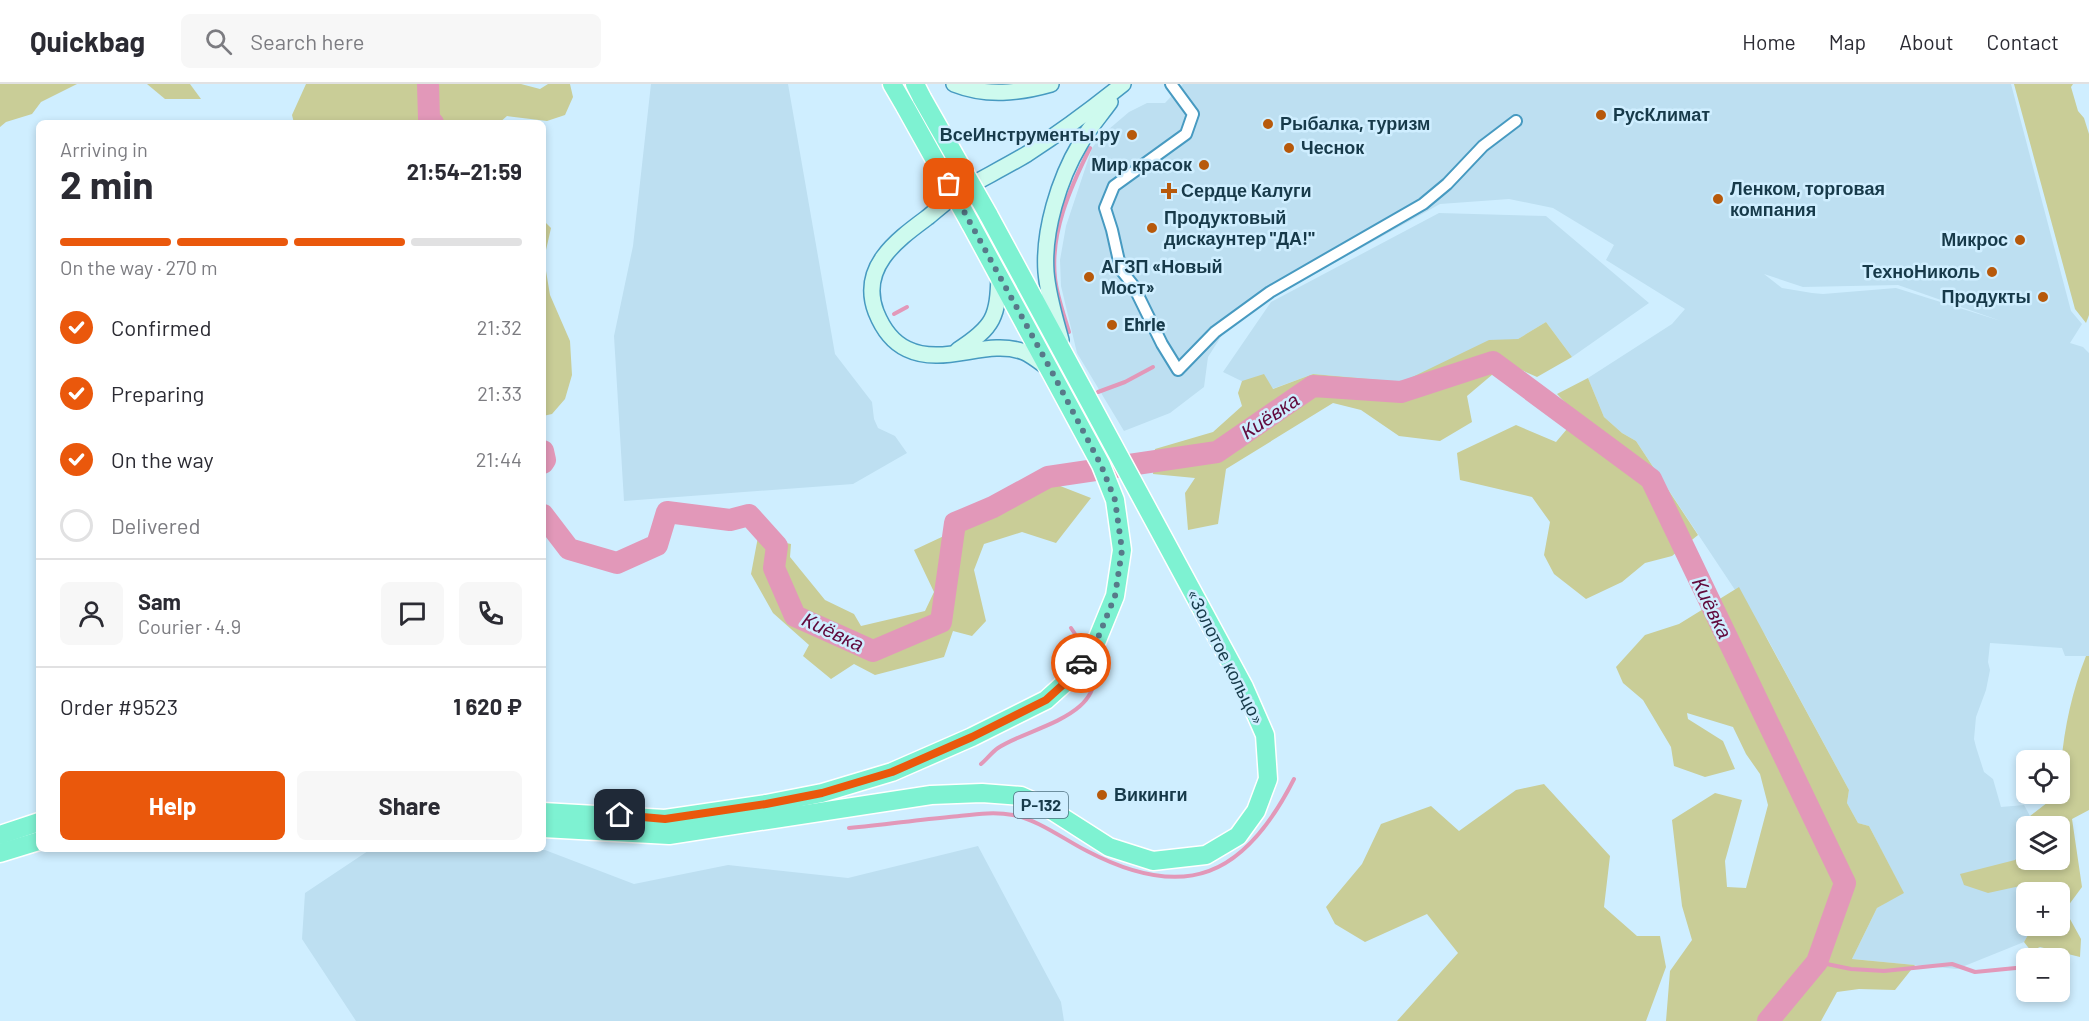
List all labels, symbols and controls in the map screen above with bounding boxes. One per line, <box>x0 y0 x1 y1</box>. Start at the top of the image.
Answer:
search box <box>181 14 601 68</box>
text: Quickbag <box>30 24 145 58</box>
icon: search <box>202 25 235 58</box>
text: Search here <box>250 28 365 54</box>
text: Home <box>1742 29 1796 54</box>
text: Map <box>1829 29 1866 54</box>
text: About <box>1899 29 1954 54</box>
text: Contact <box>1987 29 2059 54</box>
place label: РусКлимат <box>1613 103 1710 125</box>
marker: РусКлимат <box>1594 108 1608 122</box>
place label: Рыбалка, туризм <box>1280 112 1430 134</box>
marker: Рыбалка, туризм <box>1261 117 1275 131</box>
place label: ВсеИнструменты.ру <box>940 123 1120 145</box>
marker: ВсеИнструменты.ру <box>1125 128 1139 142</box>
place label: Чеснок <box>1301 136 1365 158</box>
text: Arriving in <box>60 137 148 161</box>
marker: Чеснок <box>1282 141 1296 155</box>
place label: Мир красок <box>1091 153 1193 175</box>
text: 21:54–21:59 <box>407 158 522 184</box>
pin <box>923 158 974 209</box>
marker: Мир красок <box>1197 158 1211 172</box>
text: 2 min <box>60 160 153 207</box>
icon: bag <box>932 167 965 200</box>
place label: Ленком, торговая компания <box>1730 177 1885 220</box>
place label: Сердце Калуги <box>1181 179 1312 201</box>
marker: Сердце Калуги <box>1162 184 1176 198</box>
marker: Ленком, торговая компания <box>1711 192 1725 206</box>
place label: Продуктовый дискаунтер "ДА!" <box>1164 206 1315 249</box>
marker: Продуктовый дискаунтер "ДА!" <box>1145 221 1159 235</box>
place label: Микрос <box>1941 228 2008 250</box>
marker: Микрос <box>2013 233 2027 247</box>
text: On the way · 270 m <box>60 255 218 279</box>
place label: АГЗП «Новый Мост» <box>1101 255 1223 298</box>
place label: ТехноНиколь <box>1862 260 1980 282</box>
marker: ТехноНиколь <box>1985 265 1999 279</box>
marker: АГЗП «Новый Мост» <box>1082 270 1096 284</box>
place label: Продукты <box>1941 285 2031 307</box>
marker: Продукты <box>2036 290 2050 304</box>
icon: check <box>60 311 93 344</box>
place label: Ehrle <box>1124 313 1166 335</box>
text: Confirmed <box>111 314 211 340</box>
text: 21:32 <box>477 315 522 339</box>
marker: Ehrle <box>1105 318 1119 332</box>
icon: check <box>60 377 93 410</box>
text: Preparing <box>111 380 204 406</box>
text: 21:33 <box>477 381 522 405</box>
water label: Киёвка <box>1236 387 1303 443</box>
icon: check <box>60 443 93 476</box>
text: On the way <box>111 446 214 472</box>
text: 21:44 <box>476 447 522 471</box>
text: Delivered <box>111 512 200 538</box>
water label: Киёвка <box>1688 573 1738 642</box>
button: person <box>60 582 123 645</box>
button: chat <box>381 582 444 645</box>
button: phone <box>459 582 522 645</box>
street label: «Золотое кольцо» <box>1182 585 1270 728</box>
text: Sam <box>138 588 181 614</box>
water label: Киёвка <box>799 606 868 656</box>
text: Courier · 4.9 <box>138 614 241 638</box>
courier <box>1051 633 1111 693</box>
icon: car <box>1065 647 1098 680</box>
text: Order #9523 <box>60 693 178 719</box>
text: 1 620 ₽ <box>453 693 522 719</box>
map controls <box>2016 750 2070 1002</box>
button: locate <box>2016 750 2070 804</box>
button: Help <box>60 771 285 840</box>
button: Share <box>297 771 522 840</box>
place label: Викинги <box>1114 783 1188 805</box>
marker: Викинги <box>1095 788 1109 802</box>
pin <box>594 789 645 840</box>
road number: Р-132 <box>1014 792 1068 818</box>
icon: home <box>603 798 636 831</box>
button: layers <box>2016 816 2070 870</box>
button: + <box>2016 882 2070 936</box>
button: − <box>2016 948 2070 1002</box>

